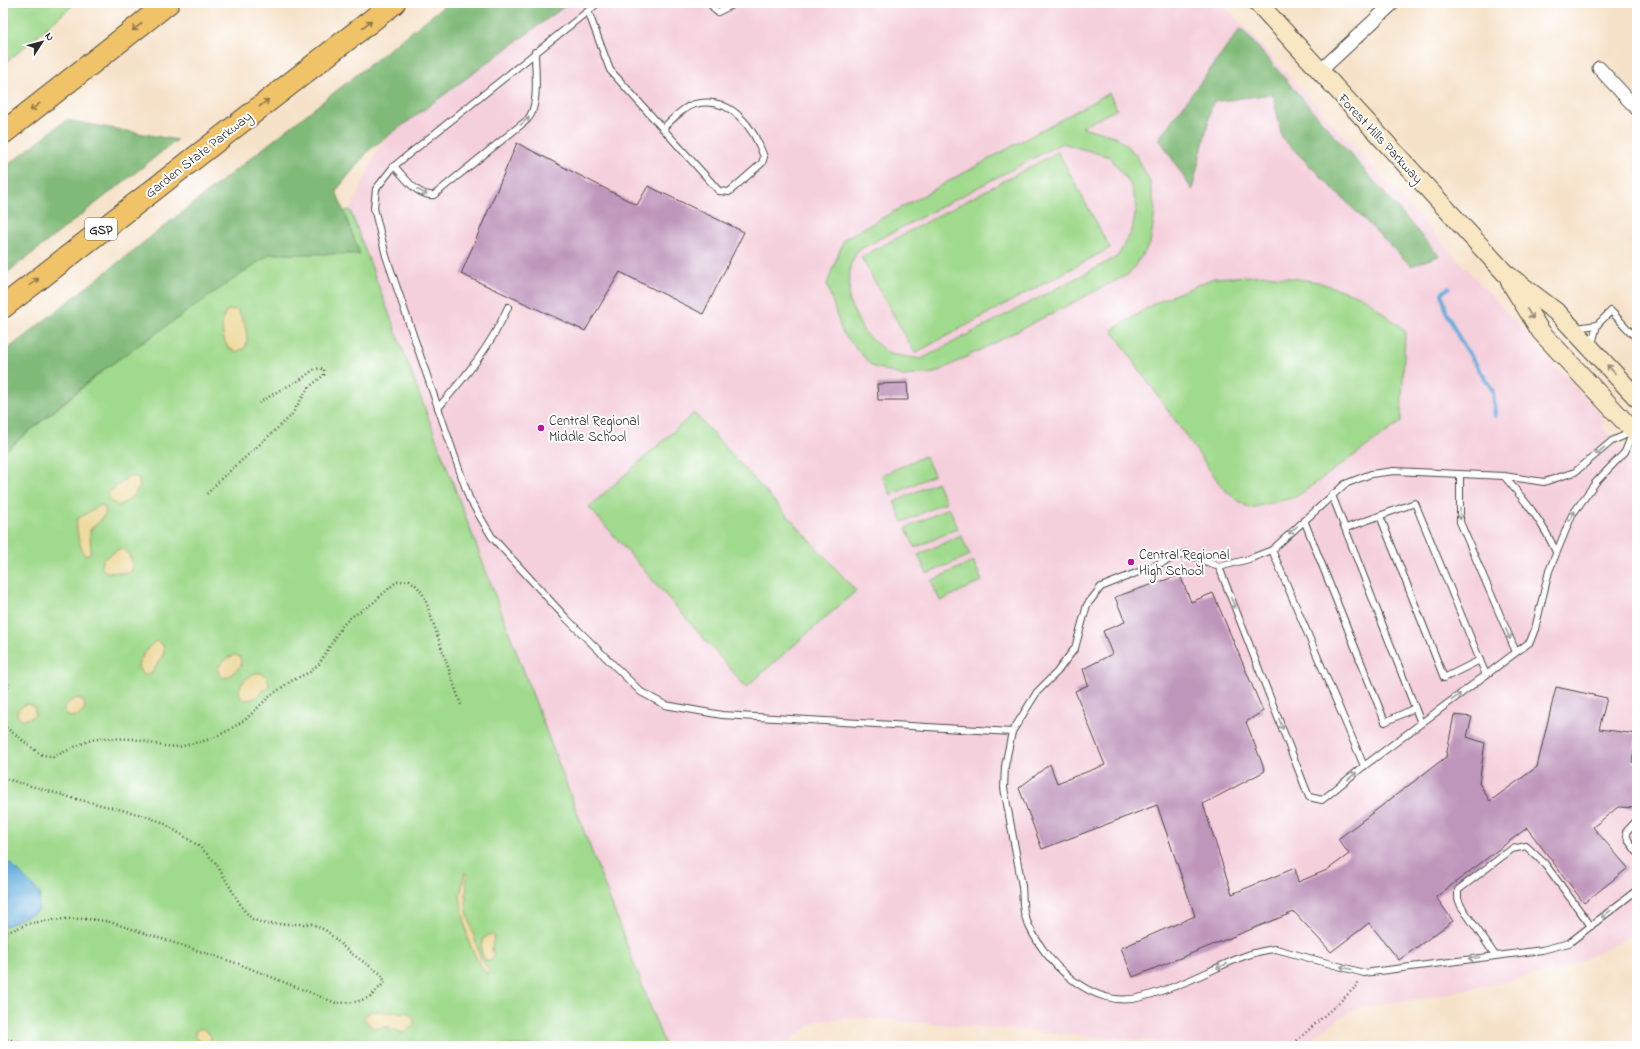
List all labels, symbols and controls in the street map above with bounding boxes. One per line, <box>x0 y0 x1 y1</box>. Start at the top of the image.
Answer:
one-way arrow <box>361 20 372 28</box>
north arrow <box>22 22 62 62</box>
one-way arrow <box>132 23 143 31</box>
text: N <box>41 29 58 44</box>
street label: Forest Hills Parkway <box>1331 88 1428 190</box>
one-way arrow <box>258 99 269 108</box>
one-way arrow <box>30 103 41 112</box>
street label: Garden State Parkway <box>141 107 258 205</box>
one-way arrow <box>520 117 530 126</box>
one-way arrow <box>416 189 428 196</box>
road number: GSP <box>85 218 117 240</box>
one-way arrow <box>28 278 39 287</box>
one-way arrow <box>1527 308 1535 320</box>
one-way arrow <box>1606 364 1615 374</box>
place label: Central Regional Middle School <box>549 411 639 448</box>
marker: Central Regional Middle School <box>536 423 546 433</box>
one-way arrow <box>1595 446 1606 455</box>
one-way arrow <box>1456 507 1464 520</box>
one-way arrow <box>1569 511 1576 523</box>
one-way arrow <box>1288 526 1298 535</box>
place label: Central Regional High School <box>1139 545 1229 583</box>
marker: Central Regional High School <box>1126 557 1136 567</box>
one-way arrow <box>1230 596 1238 608</box>
one-way arrow <box>1505 627 1513 639</box>
one-way arrow <box>1450 693 1461 702</box>
one-way arrow <box>1277 718 1285 730</box>
one-way arrow <box>1346 771 1357 780</box>
one-way arrow <box>1601 910 1612 918</box>
one-way arrow <box>1468 954 1481 962</box>
one-way arrow <box>1216 963 1228 970</box>
one-way arrow <box>1339 964 1352 971</box>

